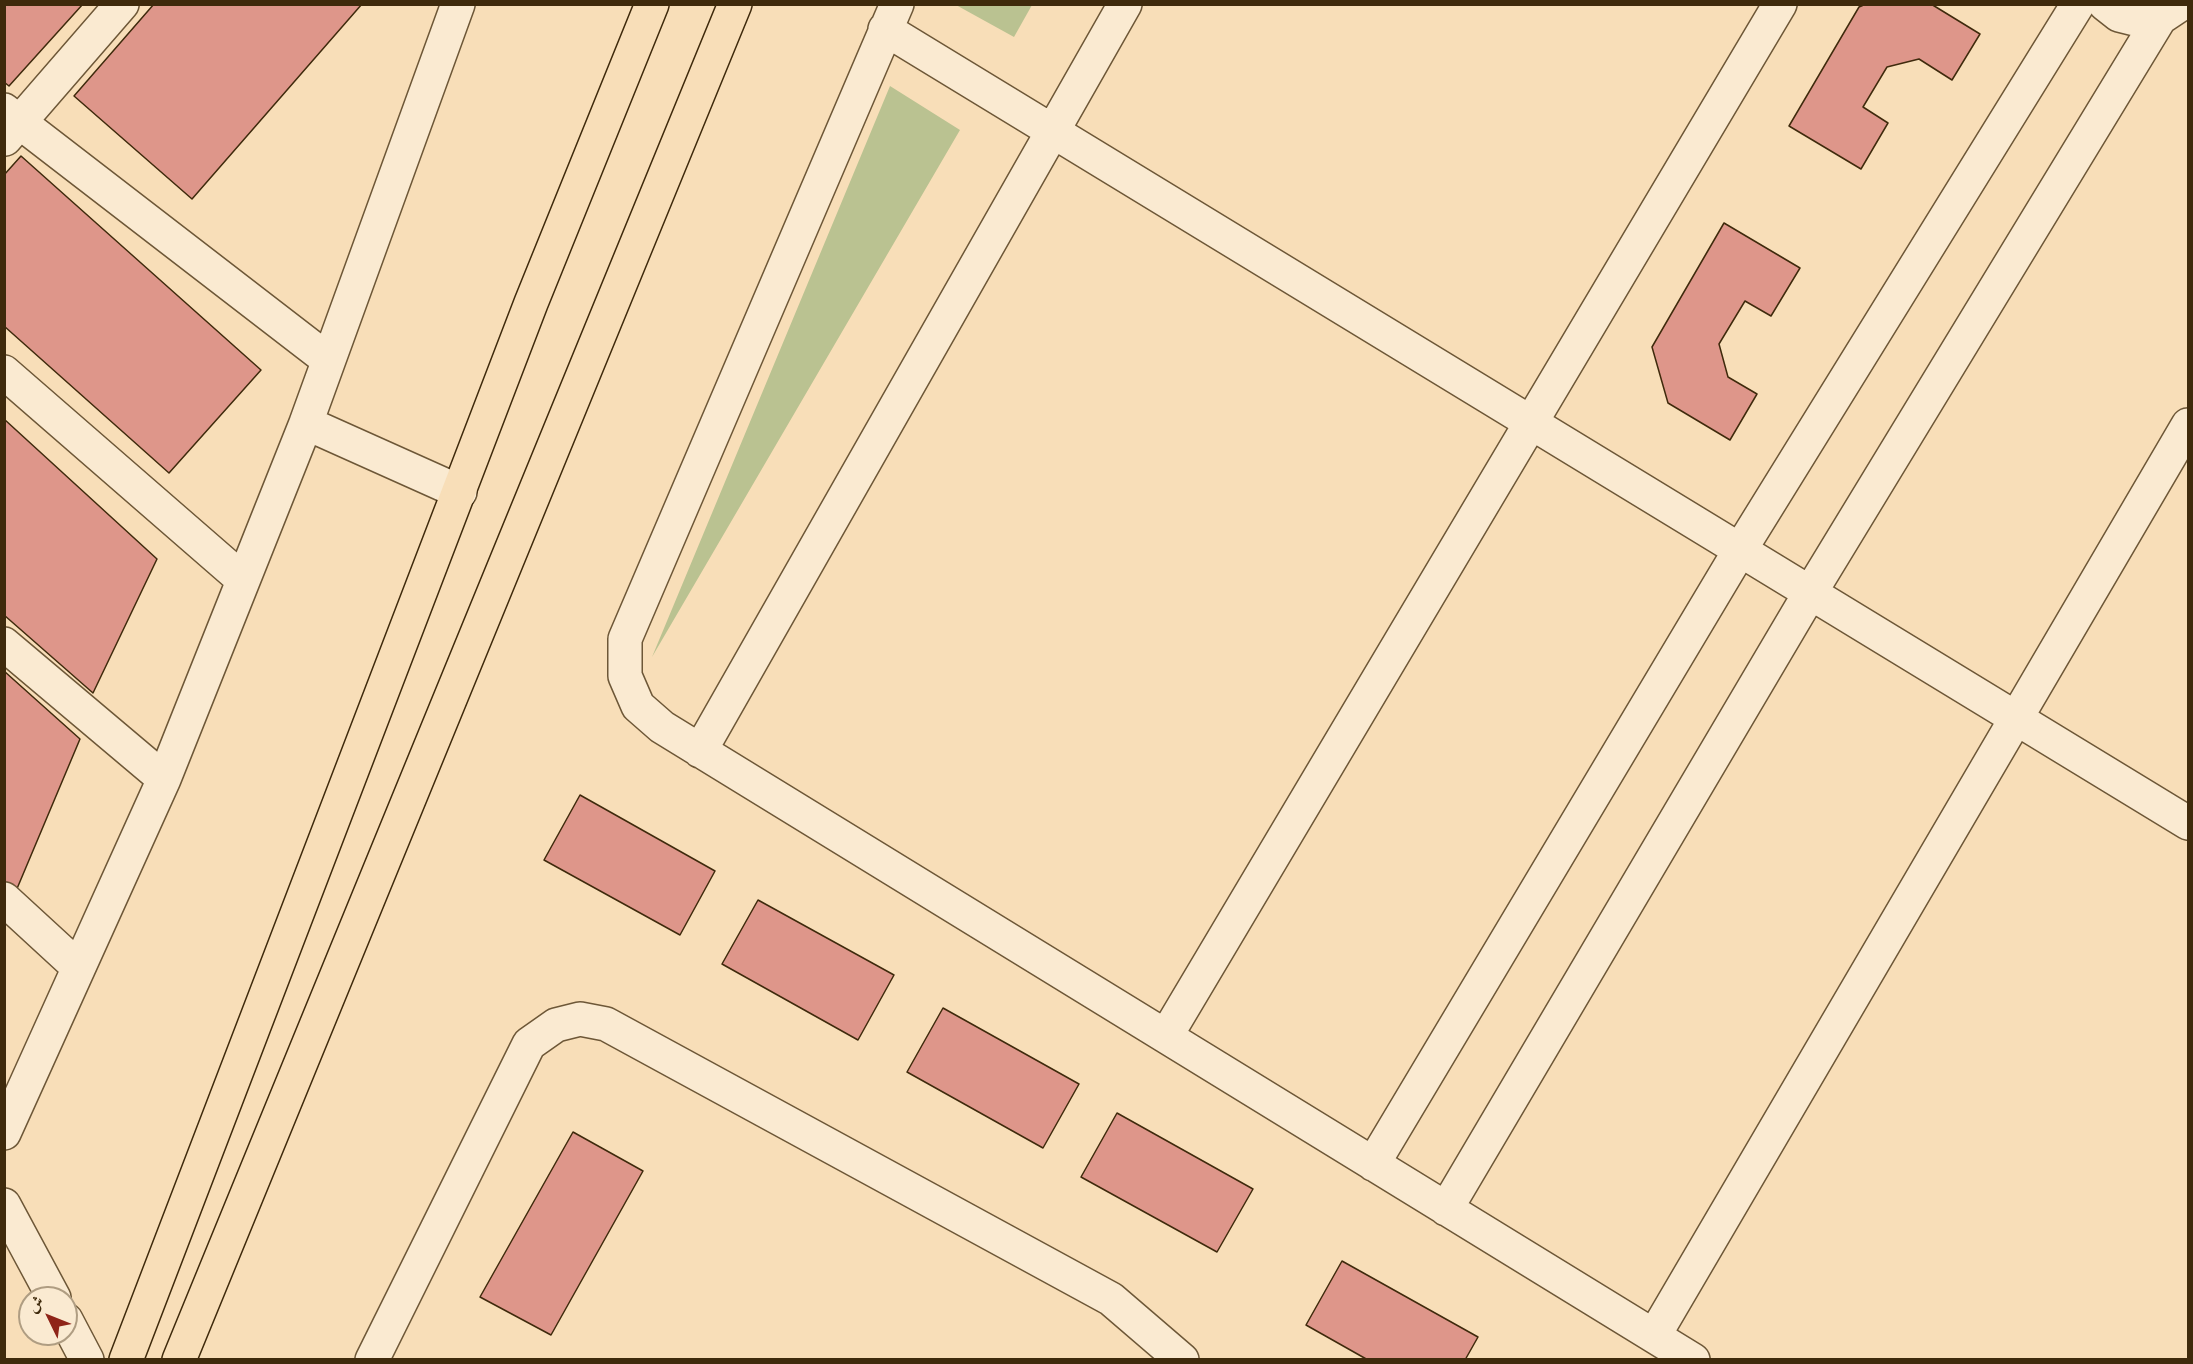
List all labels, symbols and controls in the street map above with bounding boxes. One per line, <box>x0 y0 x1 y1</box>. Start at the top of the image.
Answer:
north arrow <box>18 1286 78 1346</box>
text: ش <box>23 1292 50 1318</box>

